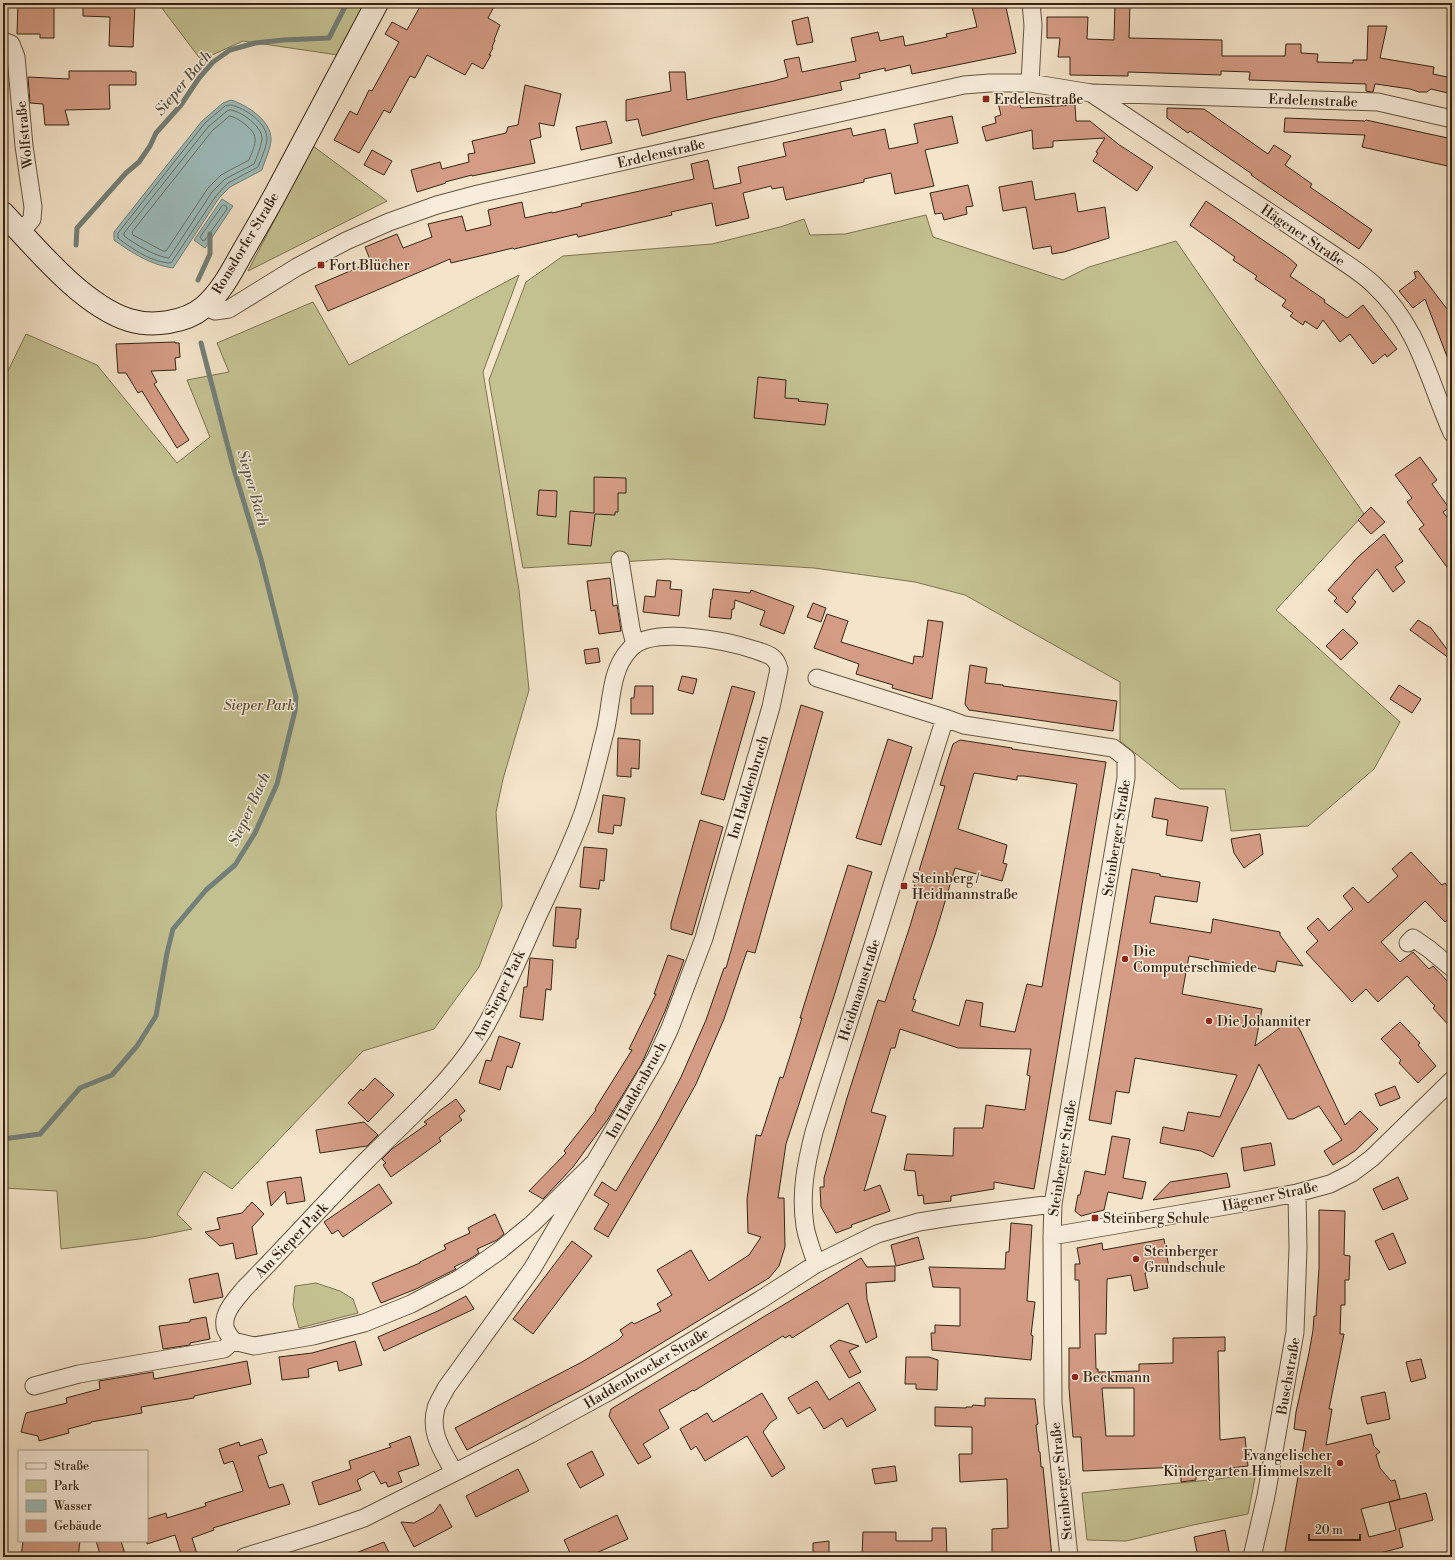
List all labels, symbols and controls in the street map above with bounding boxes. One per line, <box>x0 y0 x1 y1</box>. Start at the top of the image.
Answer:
water label: Sieper Bach <box>151 46 216 120</box>
street label: Erdelenstraße <box>1268 90 1358 112</box>
place label: Erdelenstraße <box>994 91 1083 109</box>
marker: Erdelenstraße <box>981 94 991 104</box>
street label: Wolfstraße <box>12 100 38 171</box>
street label: Erdelenstraße <box>616 135 707 173</box>
street label: Ronsdorfer Straße <box>208 189 283 298</box>
street label: Hägener Straße <box>1257 201 1348 271</box>
place label: Fort Blücher <box>329 257 410 275</box>
marker: Fort Blücher <box>316 260 326 270</box>
water label: Sieper Bach <box>232 448 273 529</box>
park label: Sieper Park <box>223 697 295 715</box>
street label: Im Haddenbruch <box>725 733 774 841</box>
water label: Sieper Bach <box>224 769 275 849</box>
street label: Steinberger Straße <box>1099 778 1135 898</box>
place label: Steinberg / Heidmannstraße <box>912 870 1018 904</box>
marker: Steinberg / Heidmannstraße <box>899 881 909 891</box>
street label: Heidmannstraße <box>835 937 885 1044</box>
place label: Die Computerschmiede <box>1133 943 1257 977</box>
street label: Am Sieper Park <box>470 947 530 1044</box>
marker: Die Computerschmiede <box>1120 954 1130 964</box>
place label: Die Johanniter <box>1217 1013 1311 1031</box>
marker: Die Johanniter <box>1204 1016 1214 1026</box>
street label: Im Haddenbruch <box>603 1038 671 1142</box>
street label: Steinberger Straße <box>1045 1098 1081 1218</box>
street label: Hägener Straße <box>1221 1178 1320 1216</box>
street label: Am Sieper Park <box>251 1199 333 1283</box>
place label: Steinberg Schule <box>1103 1210 1210 1228</box>
marker: Steinberg Schule <box>1090 1213 1100 1223</box>
place label: Steinberger Grundschule <box>1144 1243 1226 1277</box>
marker: Steinberger Grundschule <box>1131 1254 1141 1264</box>
street label: Haddenbrocker Straße <box>581 1324 712 1413</box>
street label: Buschstraße <box>1273 1336 1305 1417</box>
place label: Beckmann <box>1082 1369 1151 1387</box>
marker: Beckmann <box>1070 1372 1080 1382</box>
street label: Steinberger Straße <box>1047 1421 1077 1541</box>
place label: Evangelischer Kindergarten Himmelszelt <box>1163 1447 1332 1481</box>
legend <box>18 1450 148 1542</box>
marker: Evangelischer Kindergarten Himmelszelt <box>1335 1458 1345 1468</box>
text: Straße <box>54 1459 89 1474</box>
text: Park <box>54 1479 80 1494</box>
text: Wasser <box>53 1499 92 1514</box>
scale bar <box>1309 1516 1360 1542</box>
text: Gebäude <box>54 1519 102 1534</box>
text: 20 m <box>1315 1523 1343 1538</box>

